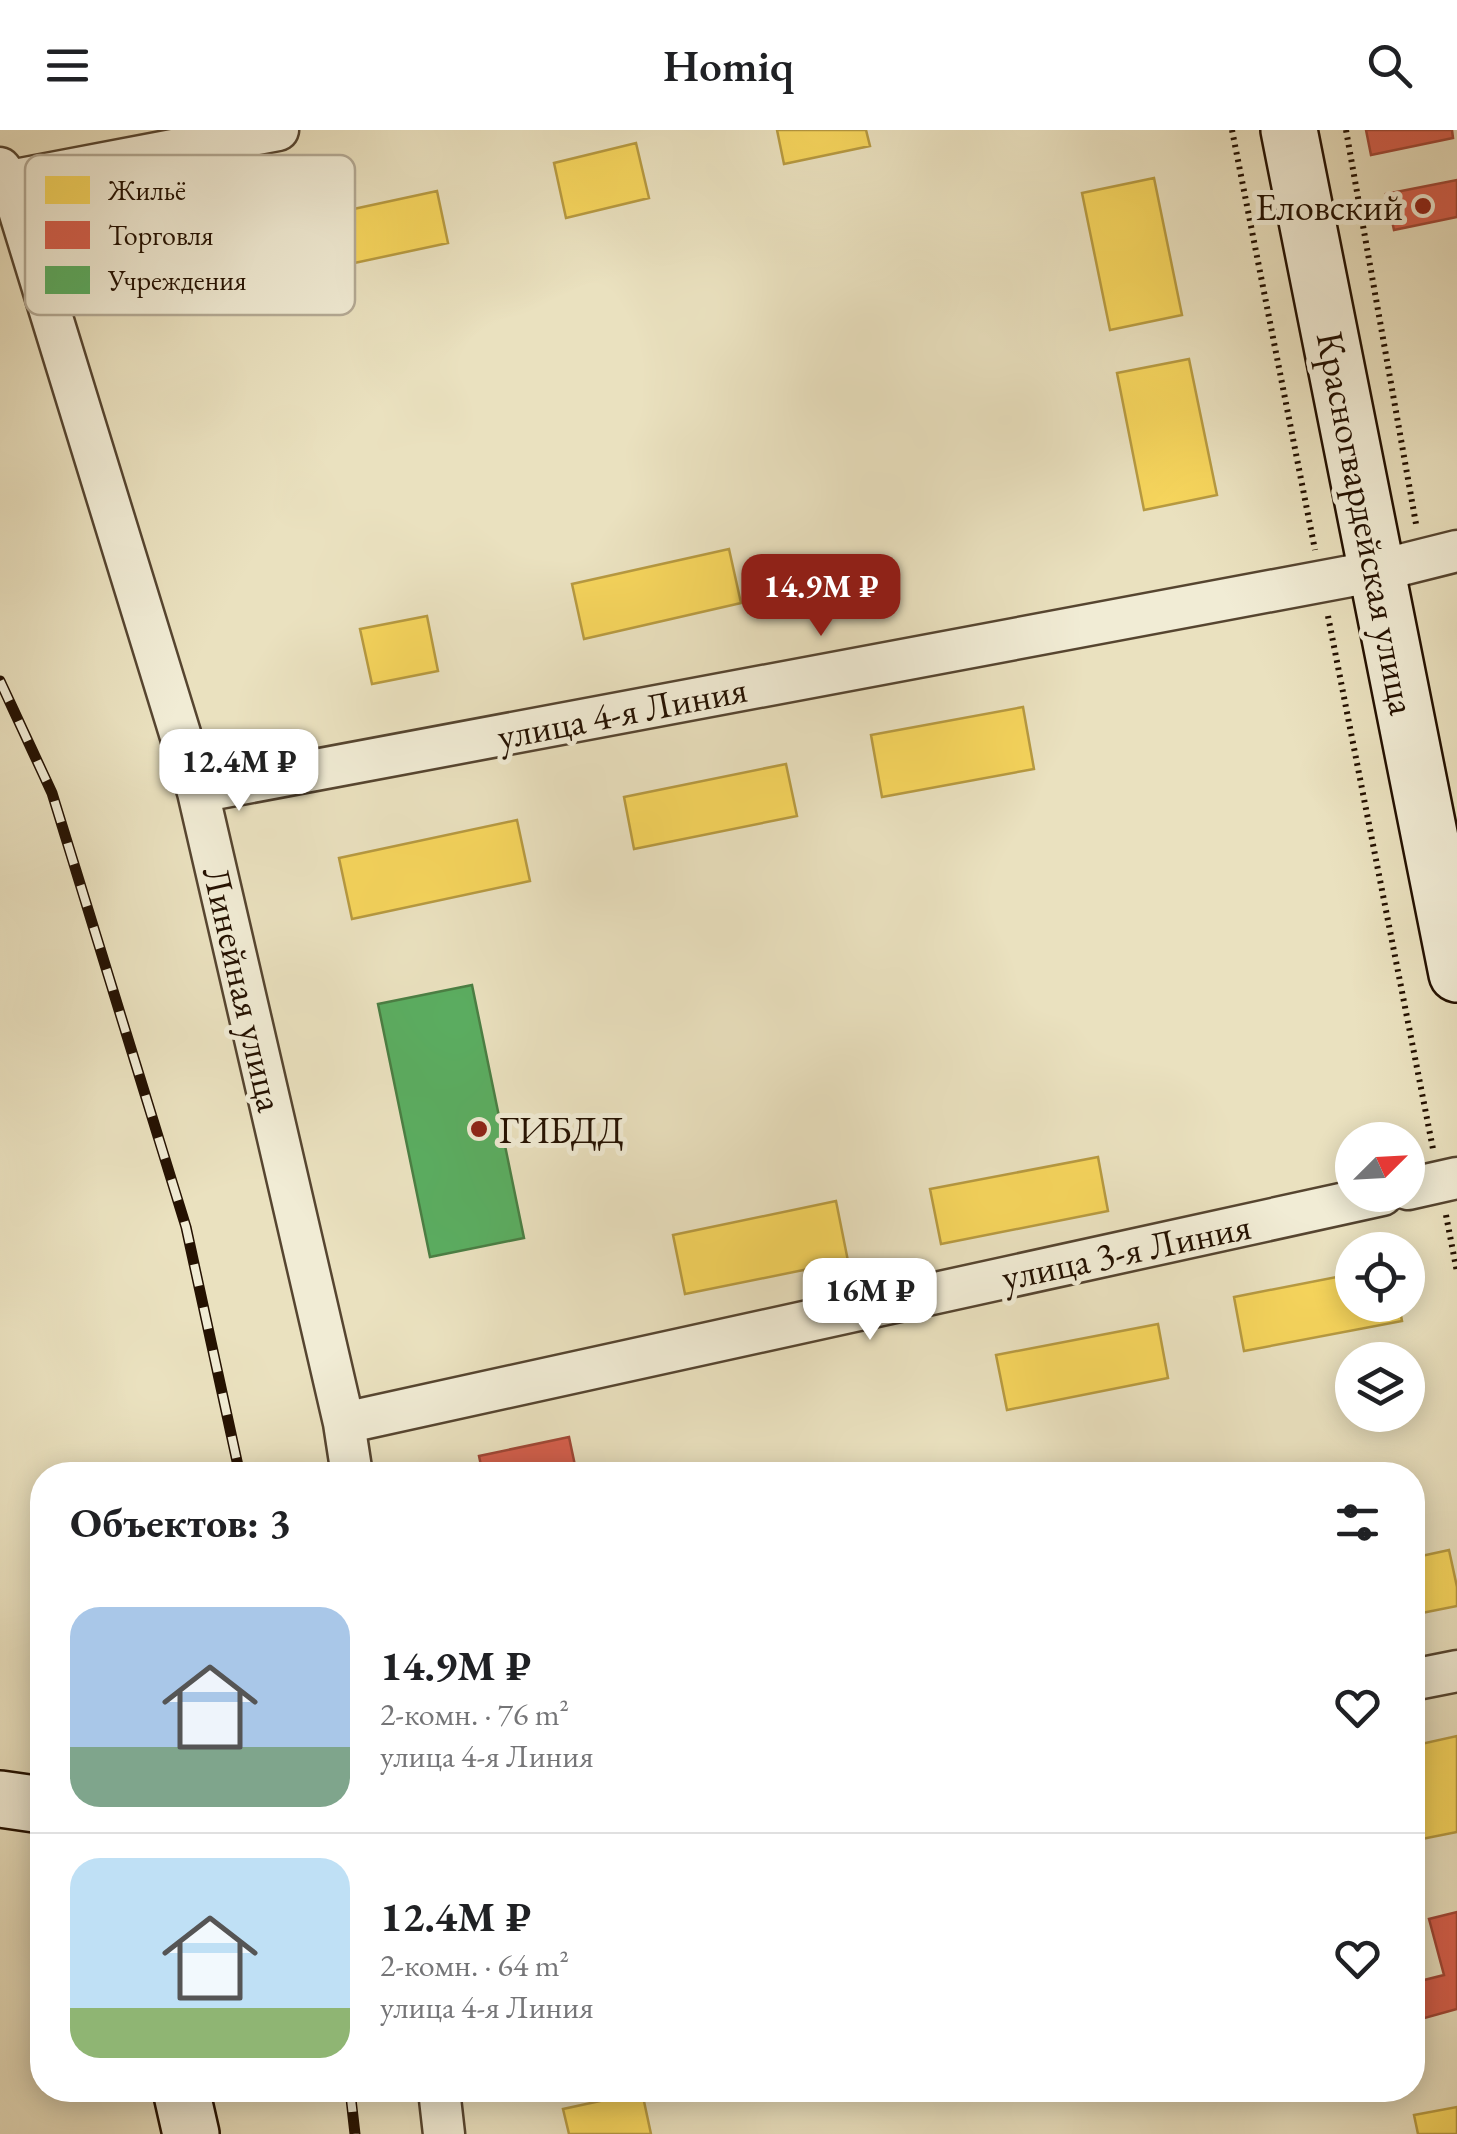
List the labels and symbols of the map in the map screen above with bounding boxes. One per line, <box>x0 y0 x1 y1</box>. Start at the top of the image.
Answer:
legend <box>25 155 355 315</box>
text: Жильё <box>107 172 186 208</box>
place label: Еловский <box>1255 182 1403 231</box>
marker: Еловский <box>1412 195 1434 217</box>
text: Торговля <box>108 217 213 253</box>
text: Учреждения <box>107 262 247 298</box>
street label: Красногвардейская улица <box>1306 327 1428 720</box>
pin: 14.9M ₽ <box>729 554 913 639</box>
street label: улица 4-я Линия <box>493 664 751 760</box>
pin: 12.4M ₽ <box>147 729 331 814</box>
street label: Линейная улица <box>192 862 296 1117</box>
place label: ГИБДД <box>499 1105 624 1154</box>
marker: ГИБДД <box>468 1118 490 1140</box>
north arrow <box>1335 1122 1425 1212</box>
street label: улица 3-я Линия <box>997 1201 1255 1301</box>
pin: 16M ₽ <box>800 1258 940 1343</box>

